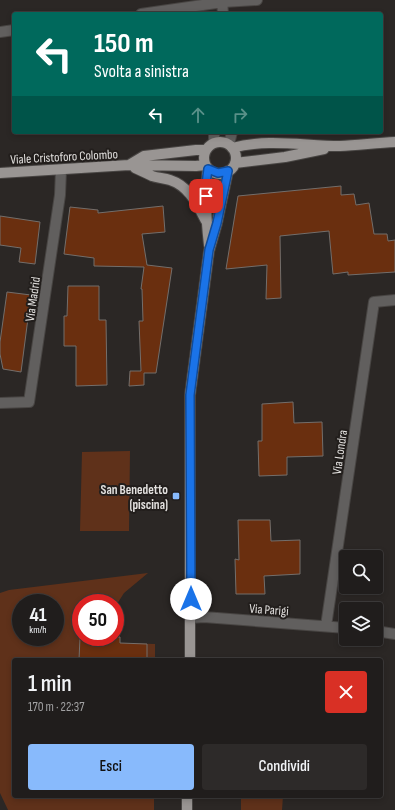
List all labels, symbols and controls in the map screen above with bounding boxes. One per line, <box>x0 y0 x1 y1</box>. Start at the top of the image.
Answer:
text: 150 m <box>94 27 154 60</box>
icon: left <box>28 28 80 80</box>
text: Svolta a sinistra <box>94 61 189 82</box>
icon: left <box>145 104 167 126</box>
icon: ahead <box>187 104 209 126</box>
icon: right <box>229 104 251 126</box>
street label: Viale Cristoforo Colombo <box>10 146 118 168</box>
pin <box>189 179 223 213</box>
icon: arrive <box>195 185 217 207</box>
street label: Via Madrid <box>22 276 44 323</box>
street label: Via Londra <box>329 429 351 475</box>
place label: San Benedetto (piscina) <box>101 482 168 513</box>
marker: San Benedetto (piscina) <box>171 491 181 501</box>
map controls <box>339 550 383 646</box>
button: search <box>339 550 383 594</box>
position arrow <box>170 578 212 620</box>
speed limit sign: 50 <box>72 594 124 646</box>
street label: Via Parigi <box>249 601 289 619</box>
button: layers <box>339 602 383 646</box>
text: 41 <box>29 603 47 627</box>
text: km/h <box>29 624 47 636</box>
text: 1 min <box>28 669 72 698</box>
button: close <box>325 671 367 713</box>
text: 170 m · 22:37 <box>28 699 84 715</box>
button: Esci <box>28 744 194 790</box>
button: Condividi <box>202 744 367 790</box>

